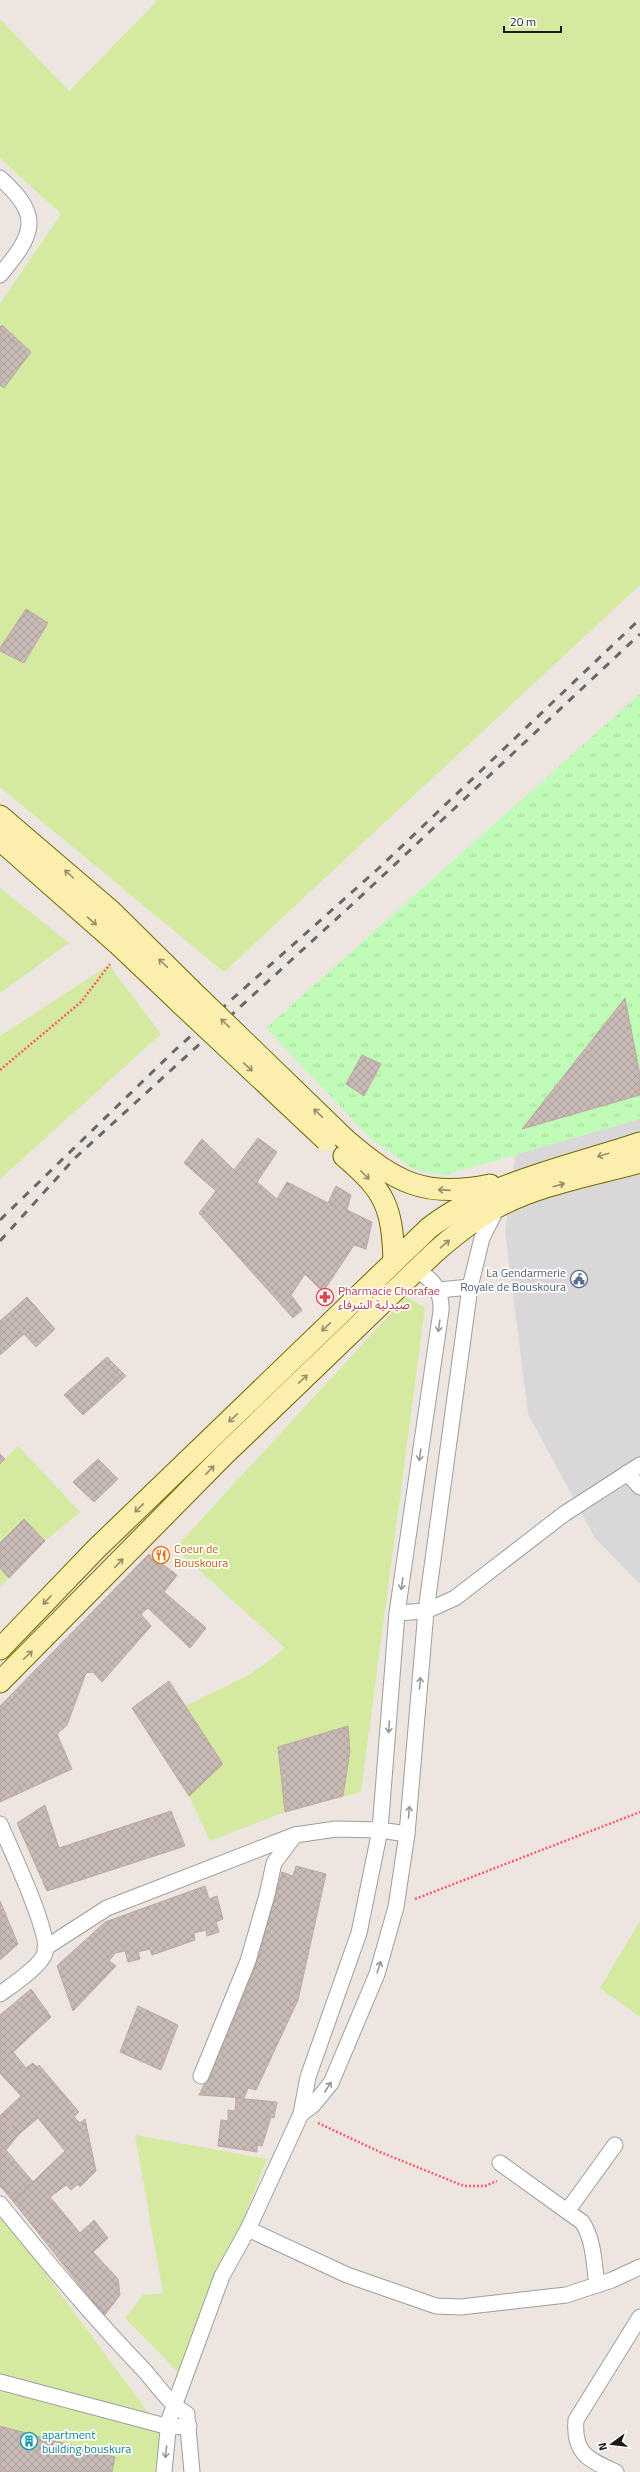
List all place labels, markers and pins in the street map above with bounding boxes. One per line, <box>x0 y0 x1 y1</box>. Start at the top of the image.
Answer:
place label: La Gendarmerie Royale de Bouskoura <box>460 1263 566 1296</box>
public building icon: La Gendarmerie Royale de Bouskoura <box>569 1269 589 1289</box>
place label: Pharmacie Chorafae صيدلية الشرفاء <box>338 1281 440 1314</box>
pharmacy icon: Pharmacie Chorafae صيدلية الشرفاء <box>315 1287 335 1307</box>
place label: Coeur de Bouskoura <box>174 1539 228 1572</box>
restaurant icon: Coeur de Bouskoura <box>151 1545 171 1565</box>
place label: apartment building bouskura <box>42 2425 131 2458</box>
building icon: apartment building bouskura <box>19 2431 39 2451</box>

